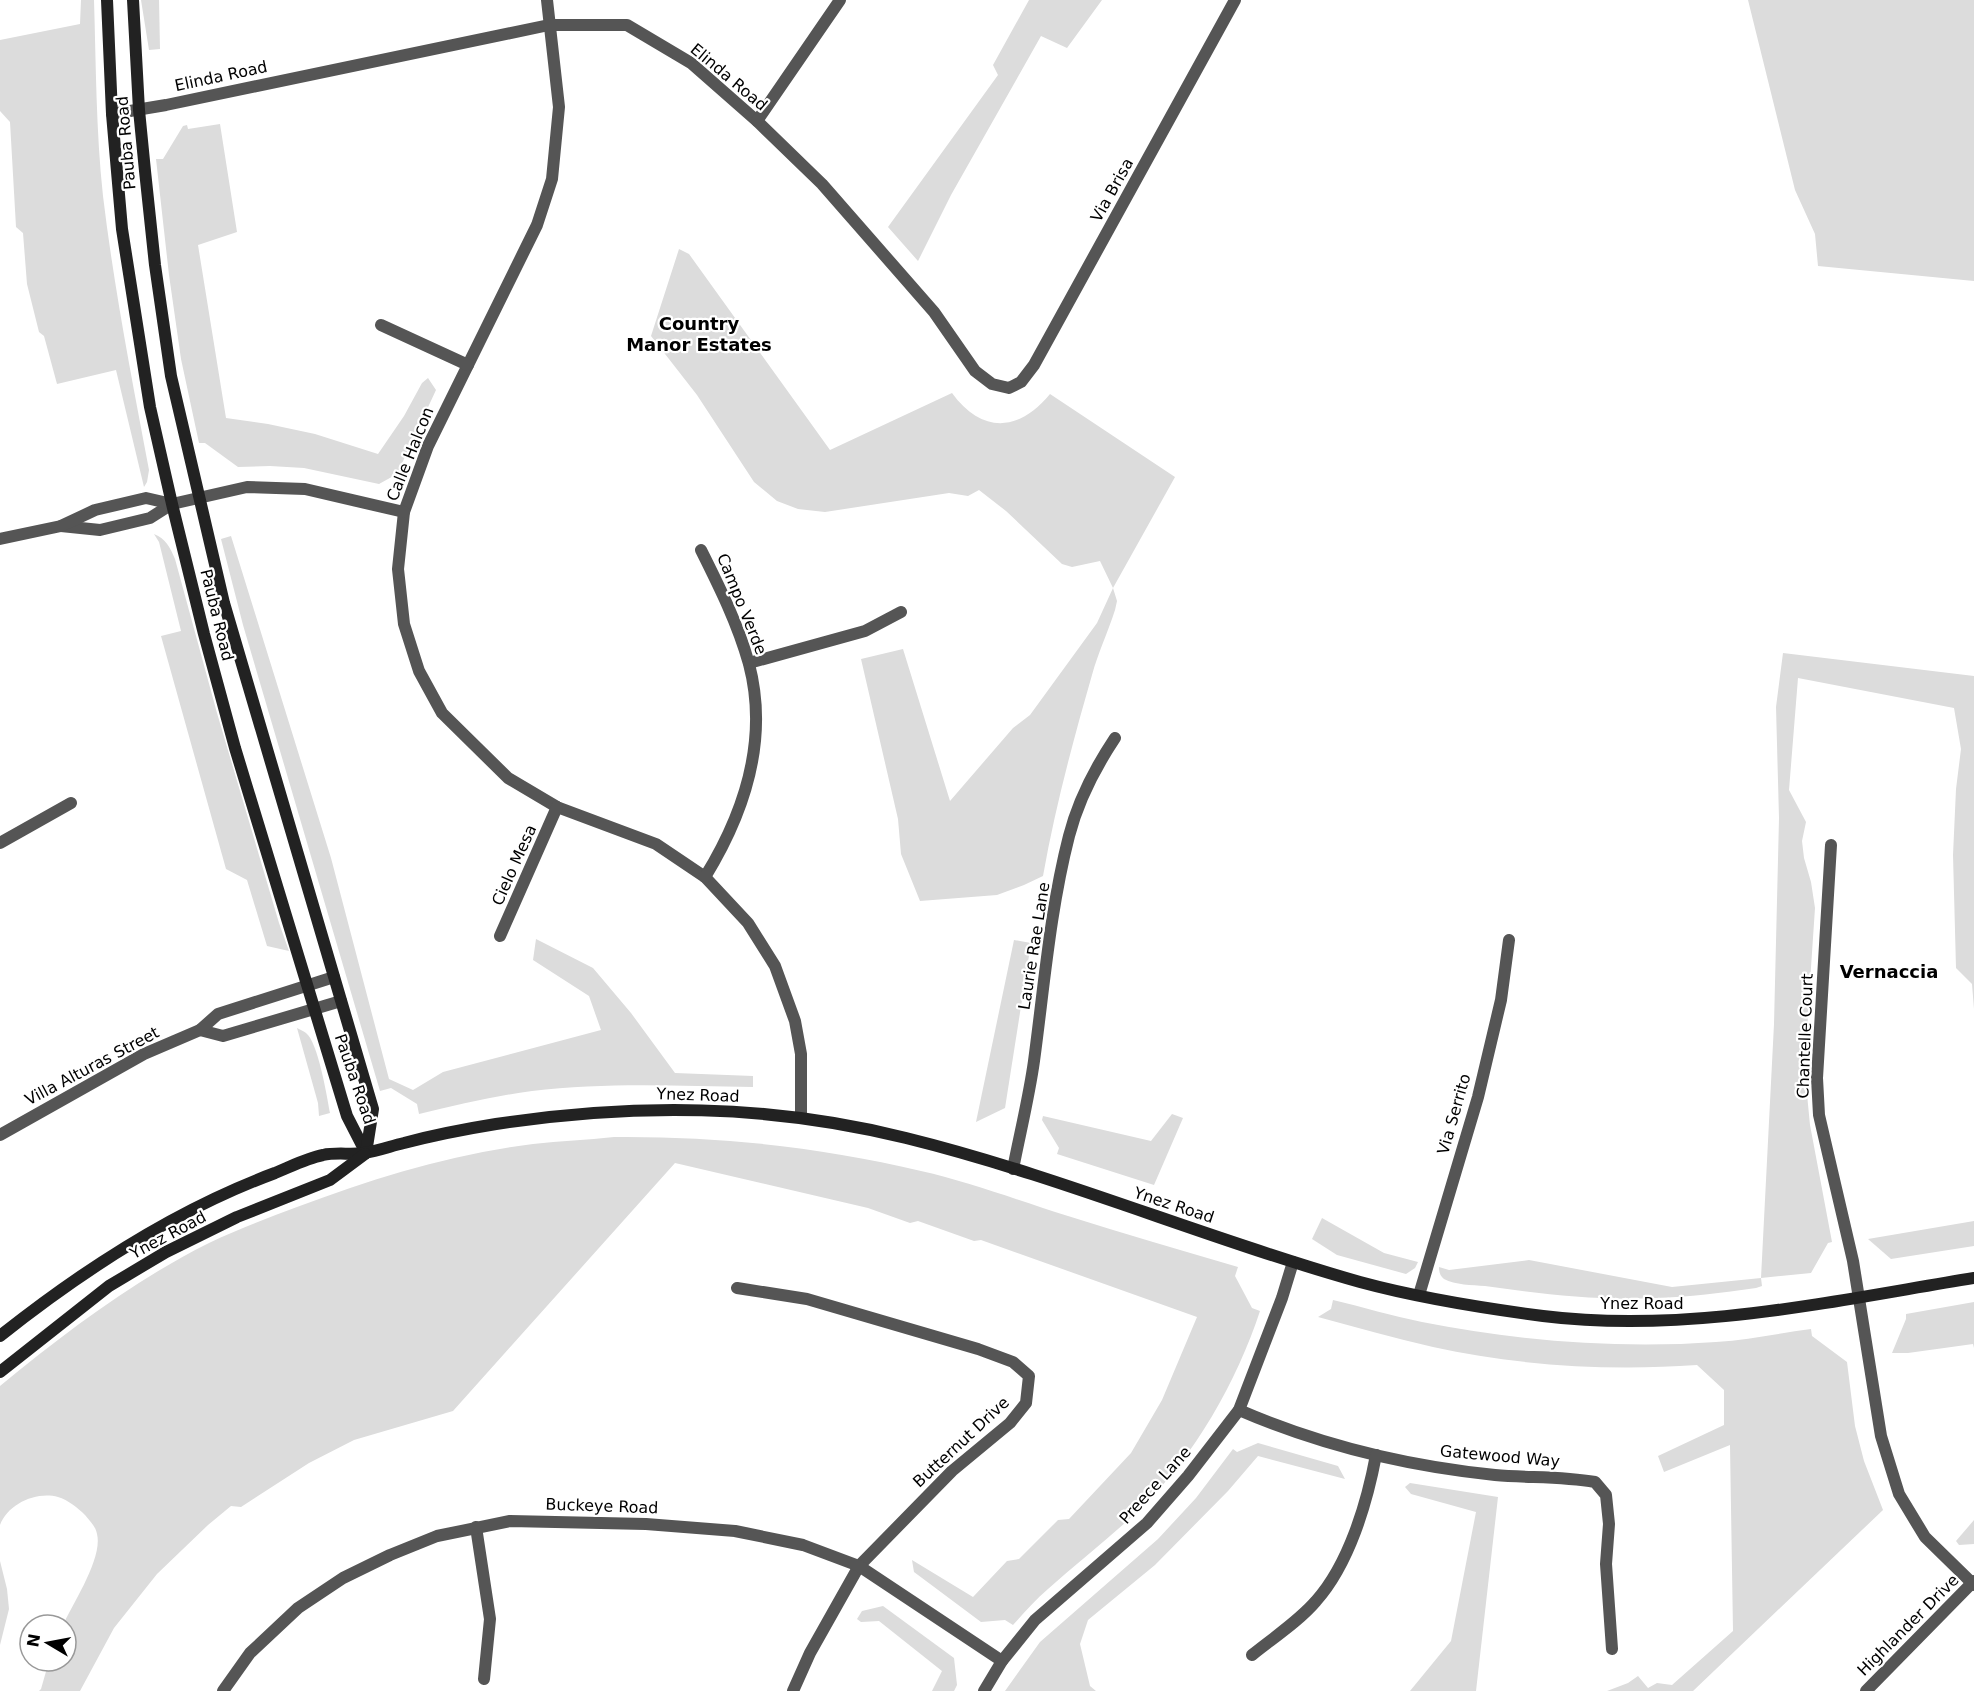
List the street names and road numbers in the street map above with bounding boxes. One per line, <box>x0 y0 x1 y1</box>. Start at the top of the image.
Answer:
street label: Elinda Road <box>687 39 771 115</box>
street label: Elinda Road <box>173 57 269 95</box>
street label: Pauba Road <box>112 95 140 191</box>
street label: Via Brisa <box>1087 155 1137 225</box>
street label: Calle Halcon <box>382 404 438 504</box>
street label: Campo Verde <box>713 551 771 657</box>
street label: Pauba Road <box>196 567 238 663</box>
street label: Cielo Mesa <box>488 822 540 908</box>
street label: Laurie Rae Lane <box>1015 881 1053 1011</box>
street label: Chantelle Court <box>1793 973 1817 1099</box>
street label: Villa Alturas Street <box>22 1023 162 1109</box>
street label: Pauba Road <box>331 1031 379 1127</box>
street label: Via Serrito <box>1433 1071 1475 1157</box>
street label: Ynez Road <box>655 1084 740 1106</box>
street label: Ynez Road <box>1130 1183 1217 1227</box>
street label: Ynez Road <box>126 1207 209 1263</box>
street label: Ynez Road <box>1599 1294 1684 1313</box>
street label: Butternut Drive <box>909 1393 1013 1491</box>
street label: Gatewood Way <box>1439 1441 1561 1471</box>
street label: Preece Lane <box>1115 1442 1195 1528</box>
street label: Buckeye Road <box>545 1495 659 1517</box>
street label: Highlander Drive <box>1853 1570 1963 1680</box>

